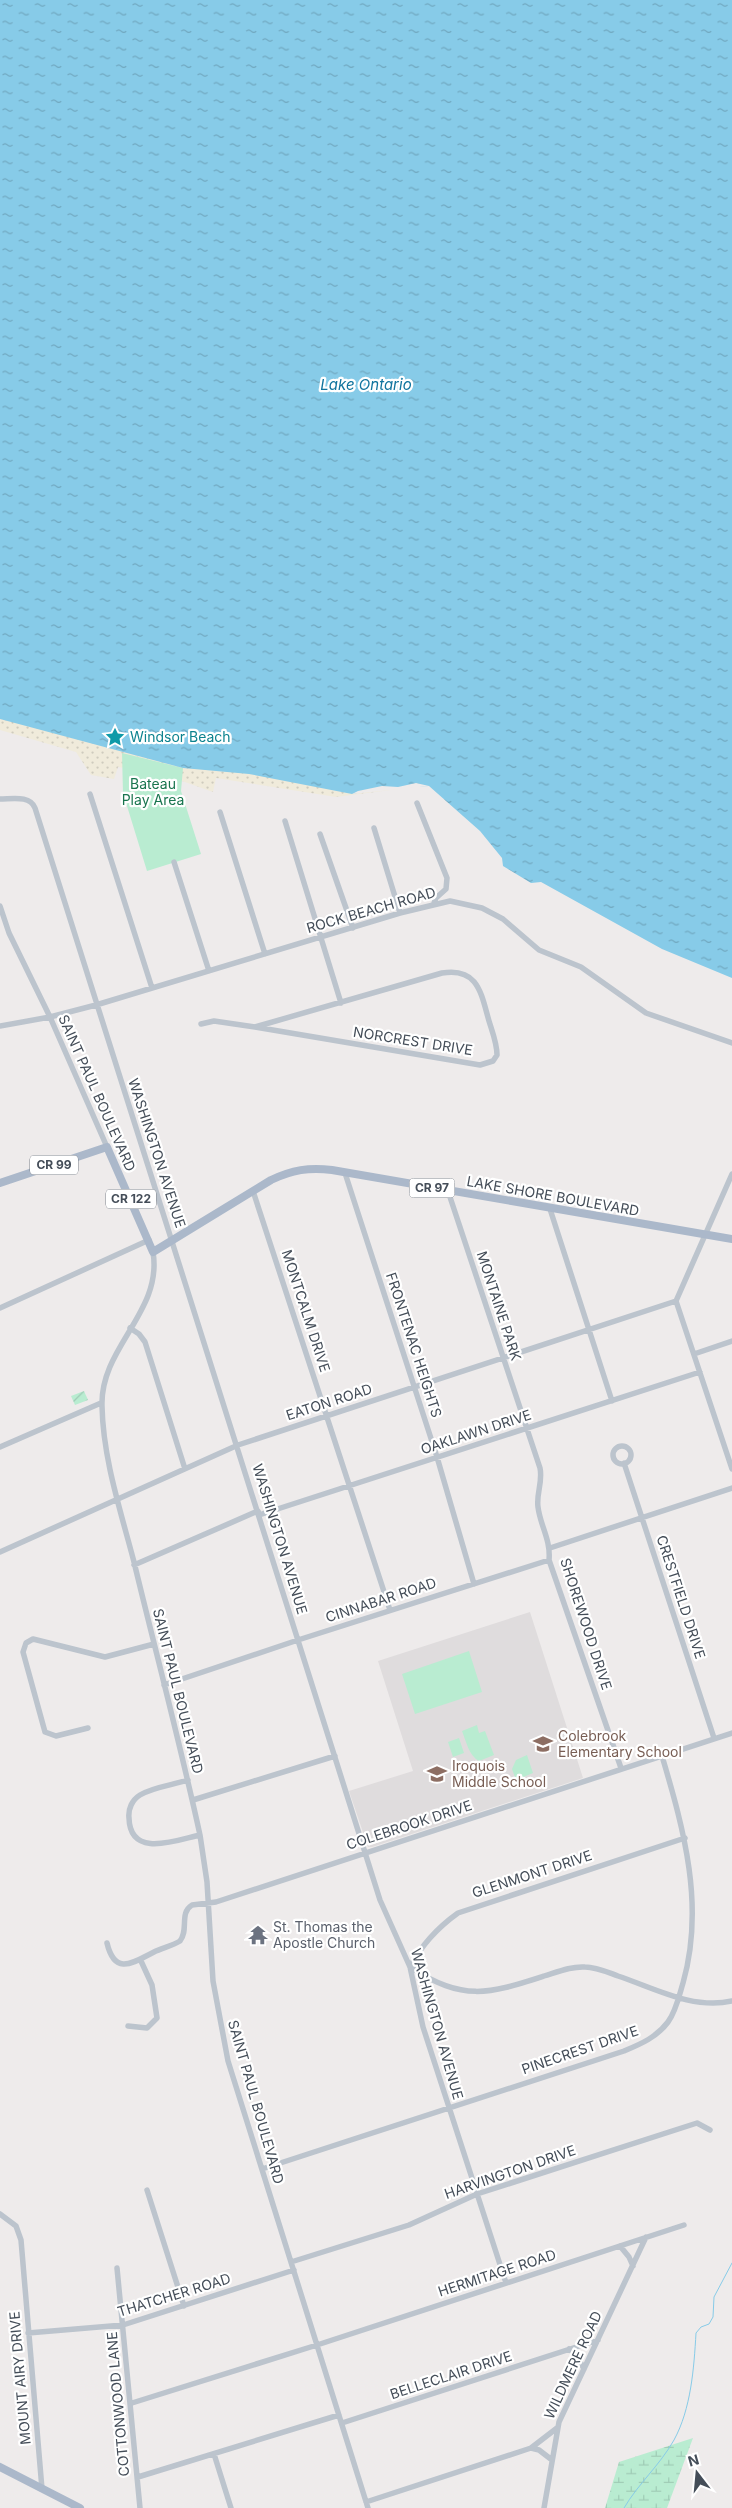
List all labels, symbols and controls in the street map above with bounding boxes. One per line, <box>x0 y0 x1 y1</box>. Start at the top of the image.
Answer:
water label: Lake Ontario <box>320 375 412 394</box>
place icon: Windsor Beach <box>104 726 126 748</box>
place label: Windsor Beach <box>130 728 231 745</box>
park label: Bateau Play Area <box>122 775 184 808</box>
street label: ROCK BEACH ROAD <box>304 883 437 936</box>
street label: SAINT PAUL BOULEVARD <box>55 1012 140 1174</box>
street label: NORCREST DRIVE <box>352 1023 474 1058</box>
street label: WASHINGTON AVENUE <box>125 1076 190 1230</box>
road number: CR 99 <box>30 1156 78 1174</box>
street label: LAKE SHORE BOULEVARD <box>465 1172 641 1219</box>
road number: CR 97 <box>410 1178 454 1198</box>
road number: CR 122 <box>106 1190 156 1208</box>
street label: MONTCALM DRIVE <box>279 1248 334 1374</box>
street label: MONTAINE PARK <box>474 1249 525 1363</box>
street label: FRONTENAC HEIGHTS <box>383 1270 446 1419</box>
street label: EATON ROAD <box>284 1380 374 1423</box>
street label: OAKLAWN DRIVE <box>418 1406 533 1457</box>
street label: WASHINGTON AVENUE <box>249 1462 311 1616</box>
street label: CRESTFIELD DRIVE <box>653 1533 709 1661</box>
street label: SHOREWOOD DRIVE <box>557 1556 616 1692</box>
street label: CINNABAR ROAD <box>323 1574 438 1625</box>
street label: SAINT PAUL BOULEVARD <box>150 1607 207 1775</box>
place label: Colebrook Elementary School <box>558 1727 682 1760</box>
school or university icon: Colebrook Elementary School <box>532 1733 554 1755</box>
place label: Iroquois Middle School <box>452 1757 546 1790</box>
school or university icon: Iroquois Middle School <box>426 1763 448 1785</box>
street label: COLEBROOK DRIVE <box>344 1796 474 1853</box>
street label: GLENMONT DRIVE <box>470 1846 594 1901</box>
place label: St. Thomas the Apostle Church <box>273 1918 375 1951</box>
temple icon: St. Thomas the Apostle Church <box>247 1924 269 1946</box>
street label: WASHINGTON AVENUE <box>408 1946 467 2101</box>
street label: SAINT PAUL BOULEVARD <box>225 2018 288 2186</box>
street label: PINECREST DRIVE <box>519 2022 640 2077</box>
street label: HARVINGTON DRIVE <box>442 2141 578 2202</box>
street label: HERMITAGE ROAD <box>436 2245 558 2300</box>
street label: THATCHER ROAD <box>115 2269 233 2320</box>
street label: WILDMERE ROAD <box>540 2308 605 2421</box>
street label: MOUNT AIRY DRIVE <box>5 2311 34 2445</box>
street label: COTTONWOOD LANE <box>103 2331 132 2477</box>
street label: BELLECLAIR DRIVE <box>388 2347 514 2402</box>
north arrow <box>672 2448 722 2498</box>
text: N <box>686 2450 701 2470</box>

